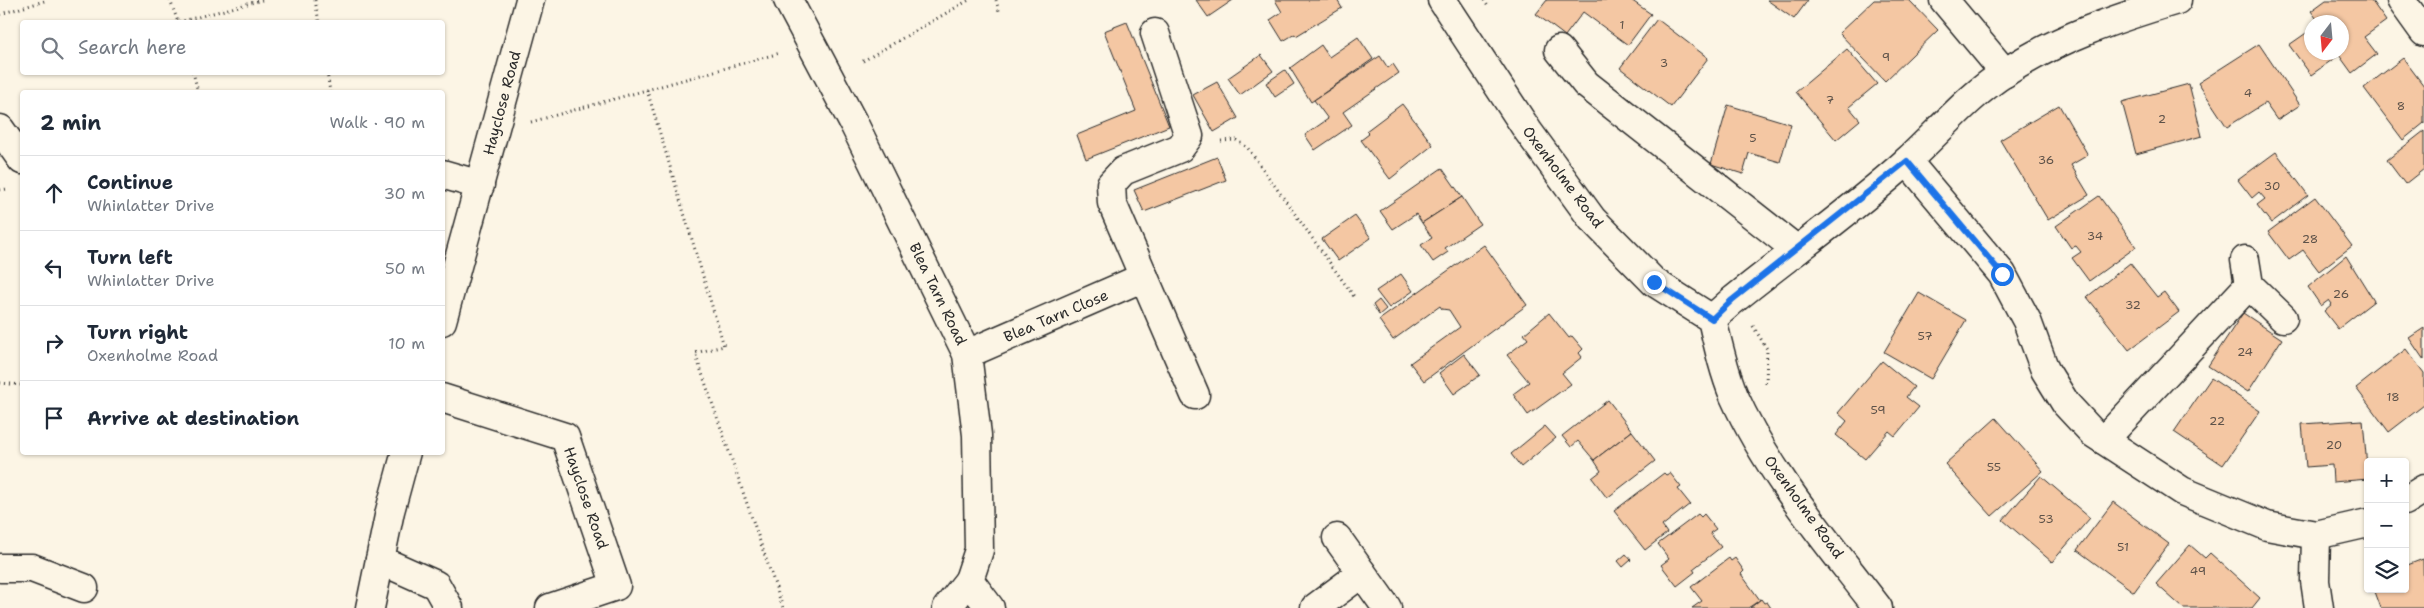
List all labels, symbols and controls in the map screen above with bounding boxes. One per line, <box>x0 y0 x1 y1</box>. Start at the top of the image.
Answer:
north arrow <box>2304 15 2349 60</box>
house number: 1 <box>1619 17 1625 33</box>
search box <box>20 20 445 75</box>
icon: search <box>38 34 66 62</box>
text: Search here <box>78 35 187 60</box>
street label: Hayclose Road <box>478 48 526 157</box>
house number: 9 <box>1882 49 1890 65</box>
house number: 3 <box>1660 55 1668 71</box>
house number: 4 <box>2244 85 2252 101</box>
house number: 7 <box>1826 92 1834 108</box>
house number: 8 <box>2397 98 2405 114</box>
text: 2 min <box>40 109 101 137</box>
house number: 2 <box>2158 111 2166 127</box>
text: Walk · 90 m <box>330 112 425 133</box>
street label: Oxenholme Road <box>1518 122 1608 232</box>
house number: 5 <box>1749 130 1757 146</box>
house number: 36 <box>2038 152 2054 168</box>
text: Continue <box>87 170 173 195</box>
house number: 30 <box>2264 178 2280 194</box>
icon: ahead <box>40 179 68 207</box>
text: 30 m <box>384 183 425 204</box>
text: Whinlatter Drive <box>87 195 215 216</box>
house number: 34 <box>2087 228 2103 244</box>
house number: 28 <box>2302 231 2318 247</box>
street label: Blea Tarn Road <box>905 240 972 349</box>
text: Turn left <box>87 245 173 270</box>
icon: left <box>40 254 68 282</box>
text: 50 m <box>385 258 425 279</box>
route start <box>1991 263 2014 286</box>
text: Whinlatter Drive <box>87 270 215 291</box>
route end <box>1643 271 1666 294</box>
street label: Blea Tarn Close <box>1001 285 1111 347</box>
house number: 26 <box>2333 286 2349 302</box>
house number: 32 <box>2125 297 2141 313</box>
text: Turn right <box>87 320 188 345</box>
house number: 57 <box>1917 328 1933 344</box>
icon: right <box>40 329 68 357</box>
text: 10 m <box>388 333 425 354</box>
house number: 24 <box>2237 344 2253 360</box>
text: Oxenholme Road <box>87 345 218 366</box>
house number: 18 <box>2386 389 2400 405</box>
house number: 59 <box>1870 402 1886 418</box>
icon: arrive <box>40 404 68 432</box>
text: Arrive at destination <box>87 406 299 431</box>
house number: 22 <box>2209 413 2225 429</box>
house number: 20 <box>2326 437 2342 453</box>
street label: Hayclose Road <box>559 444 613 552</box>
street label: Oxenholme Road <box>1760 451 1848 563</box>
map controls <box>2364 458 2409 593</box>
button: + <box>2364 458 2409 503</box>
house number: 55 <box>1987 459 2001 475</box>
button: − <box>2364 503 2409 548</box>
house number: 53 <box>2038 511 2054 527</box>
house number: 51 <box>2117 539 2129 555</box>
button: layers <box>2364 548 2409 593</box>
house number: 49 <box>2190 563 2206 579</box>

